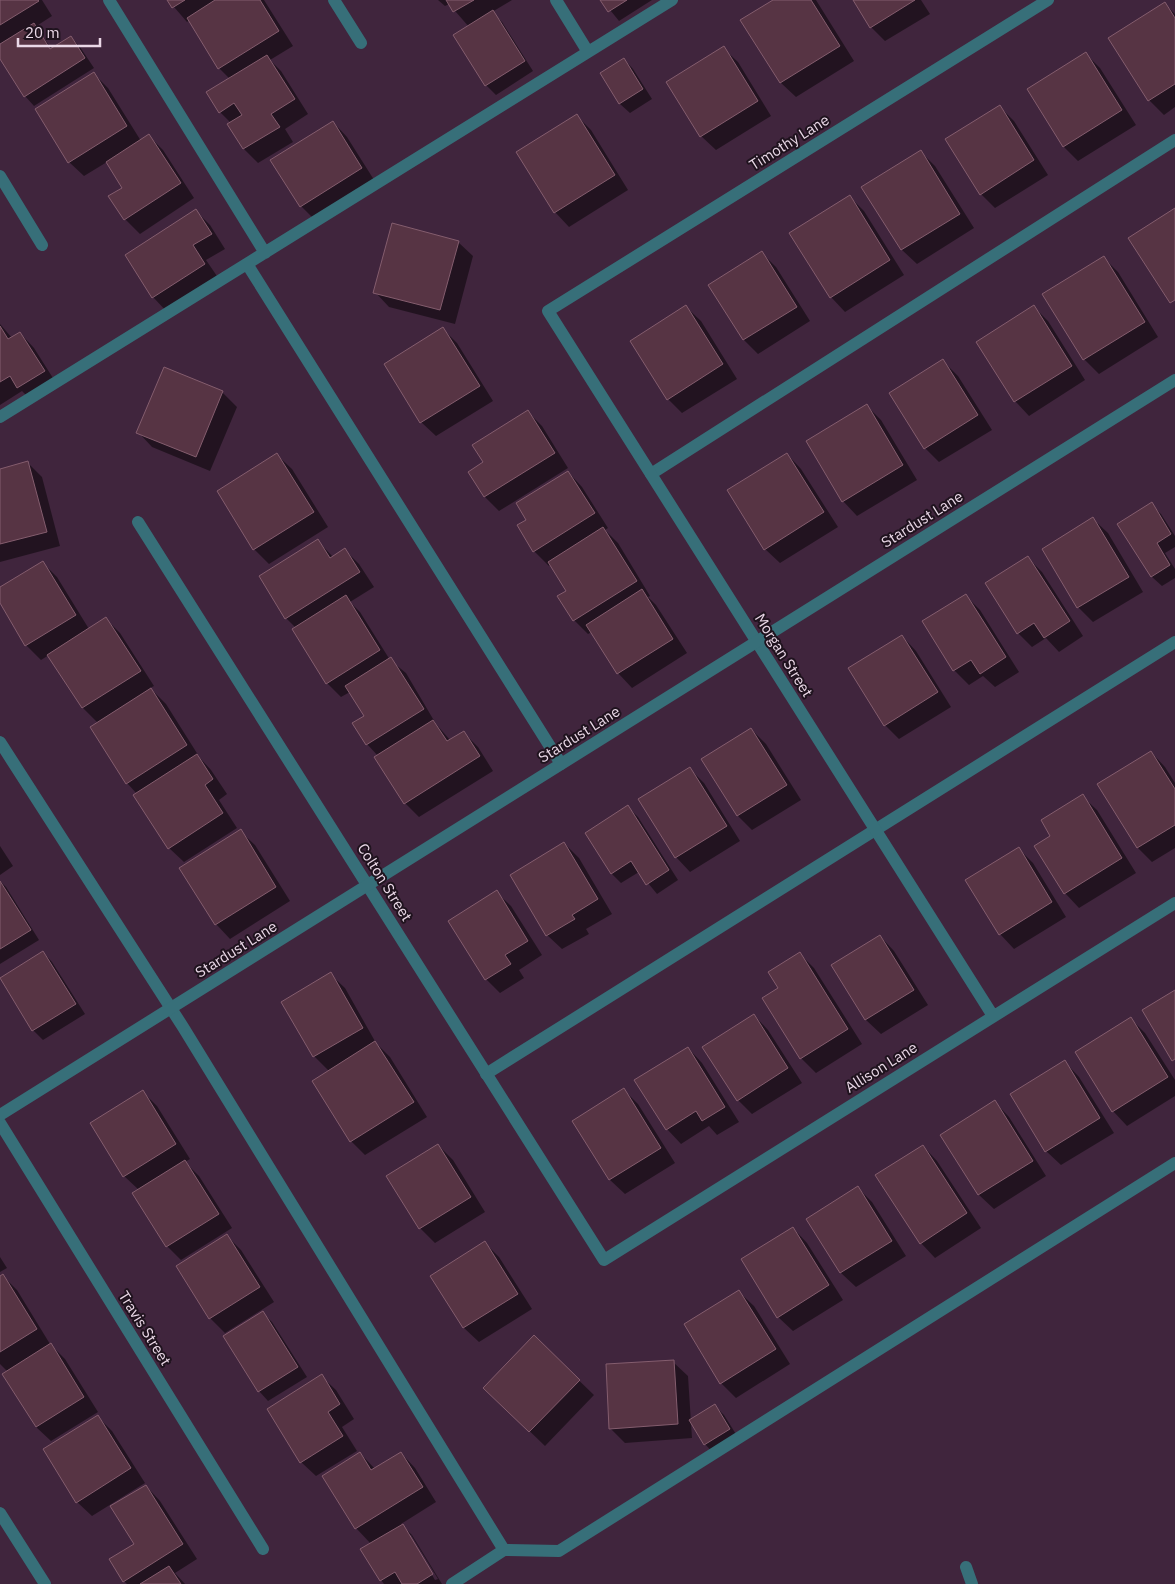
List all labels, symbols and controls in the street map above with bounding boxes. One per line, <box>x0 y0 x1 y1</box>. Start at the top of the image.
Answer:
scale bar <box>18 15 100 47</box>
text: 20 m <box>25 23 60 42</box>
street label: Timothy Lane <box>745 110 833 174</box>
street label: Stardust Lane <box>878 486 966 552</box>
street label: Morgan Street <box>751 610 817 700</box>
street label: Stardust Lane <box>535 701 623 767</box>
street label: Colton Street <box>353 839 417 925</box>
street label: Stardust Lane <box>192 916 280 982</box>
street label: Allison Lane <box>841 1037 921 1097</box>
street label: Travis Street <box>115 1287 175 1369</box>

